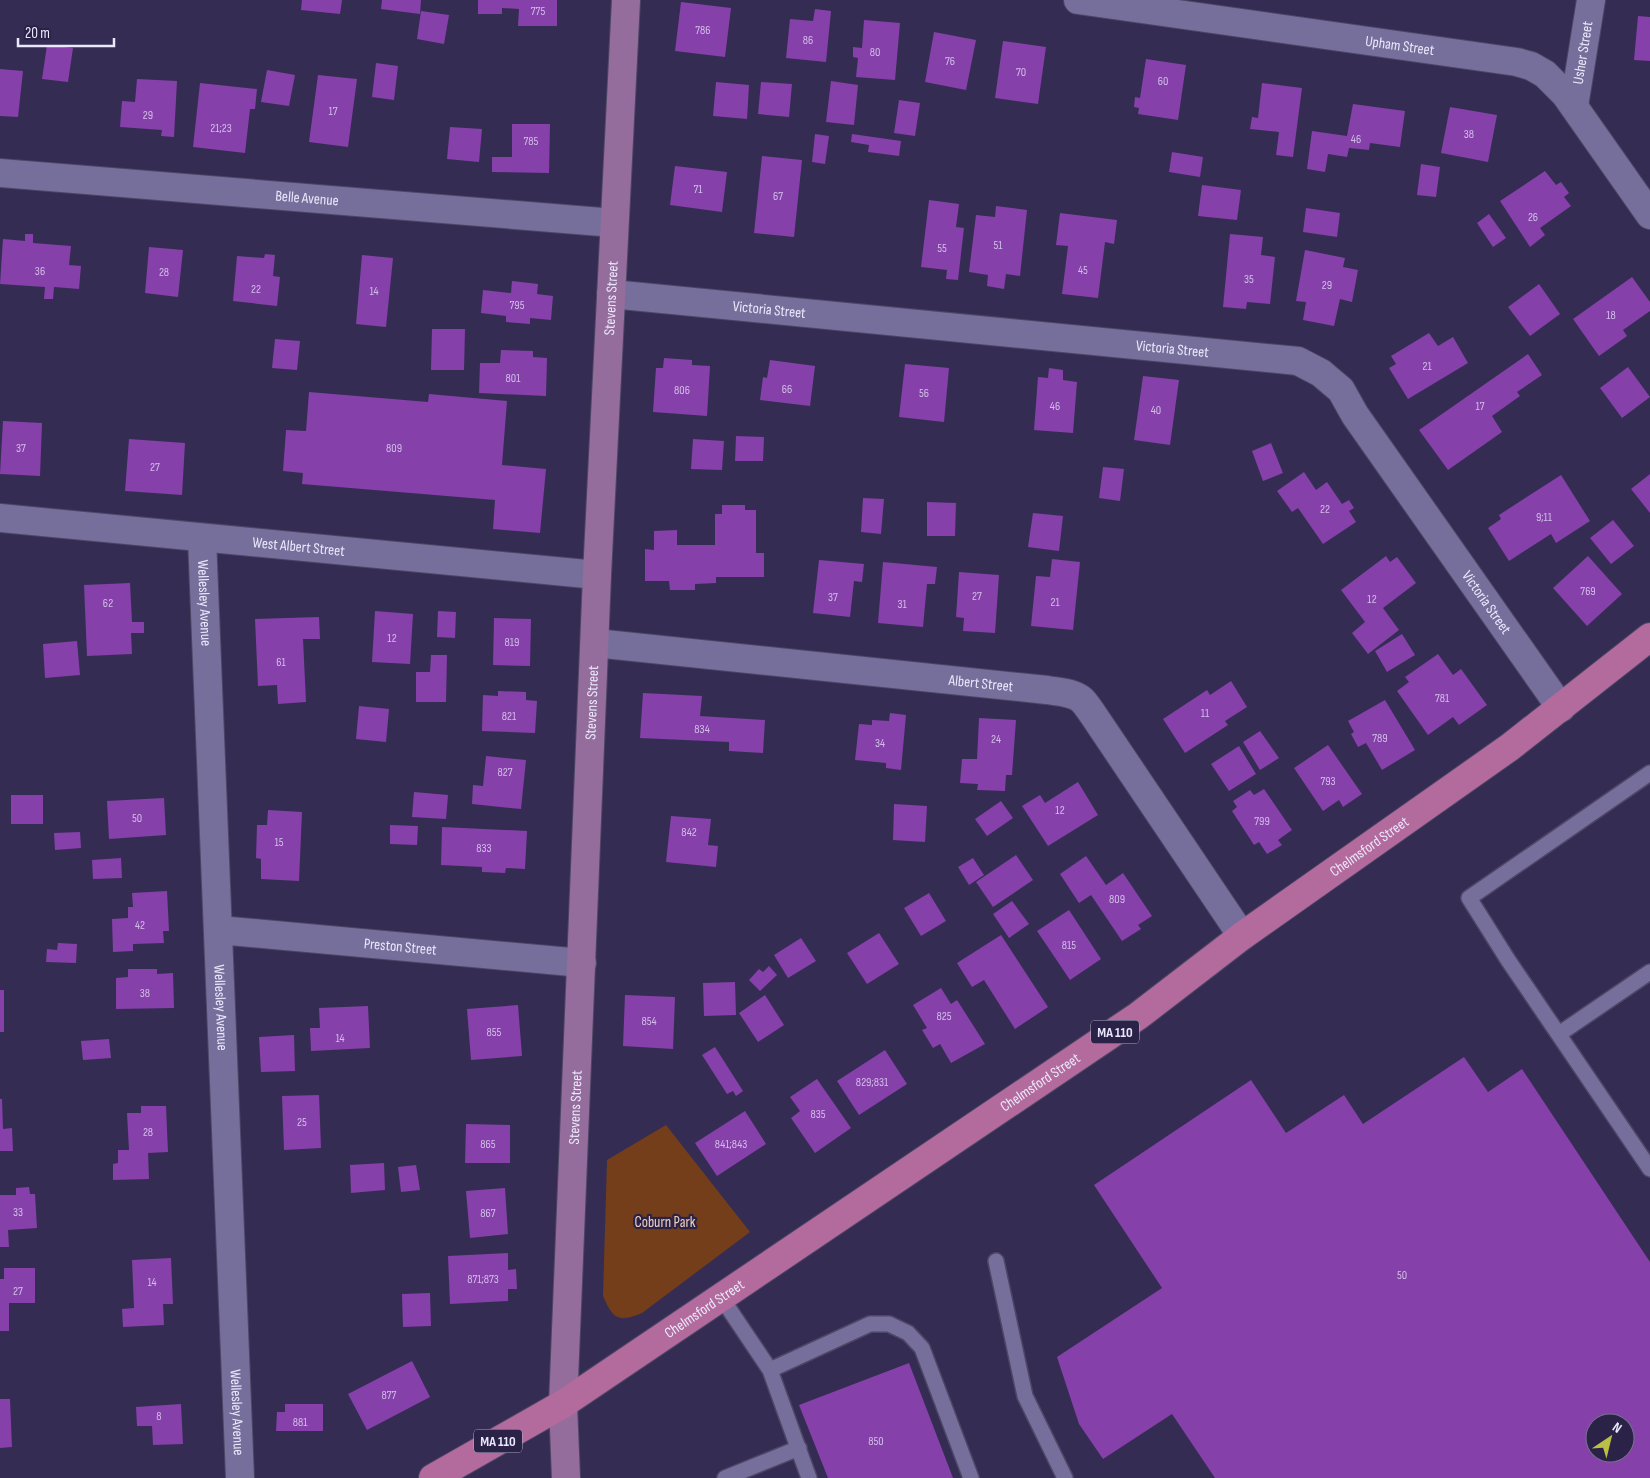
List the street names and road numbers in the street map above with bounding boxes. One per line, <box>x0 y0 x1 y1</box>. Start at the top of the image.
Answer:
street label: Usher Street <box>1568 19 1597 86</box>
street label: Upham Street <box>1364 31 1436 60</box>
street label: Belle Avenue <box>275 186 339 210</box>
street label: Stevens Street <box>600 260 622 336</box>
street label: Victoria Street <box>732 296 807 322</box>
street label: Victoria Street <box>1135 336 1210 362</box>
street label: West Albert Street <box>252 533 346 560</box>
street label: Wellesley Avenue <box>193 560 216 646</box>
street label: Victoria Street <box>1458 567 1516 638</box>
street label: Stevens Street <box>581 665 603 740</box>
street label: Albert Street <box>947 670 1015 696</box>
street label: Chelmsford Street <box>1326 812 1413 881</box>
street label: Preston Street <box>363 934 438 959</box>
street label: Wellesley Avenue <box>210 964 232 1051</box>
road number: MA 110 <box>1091 1020 1139 1044</box>
street label: Chelmsford Street <box>996 1048 1084 1116</box>
street label: Stevens Street <box>564 1069 586 1145</box>
street label: Chelmsford Street <box>661 1275 748 1342</box>
street label: Wellesley Avenue <box>226 1369 249 1456</box>
road number: MA 110 <box>474 1430 522 1452</box>

